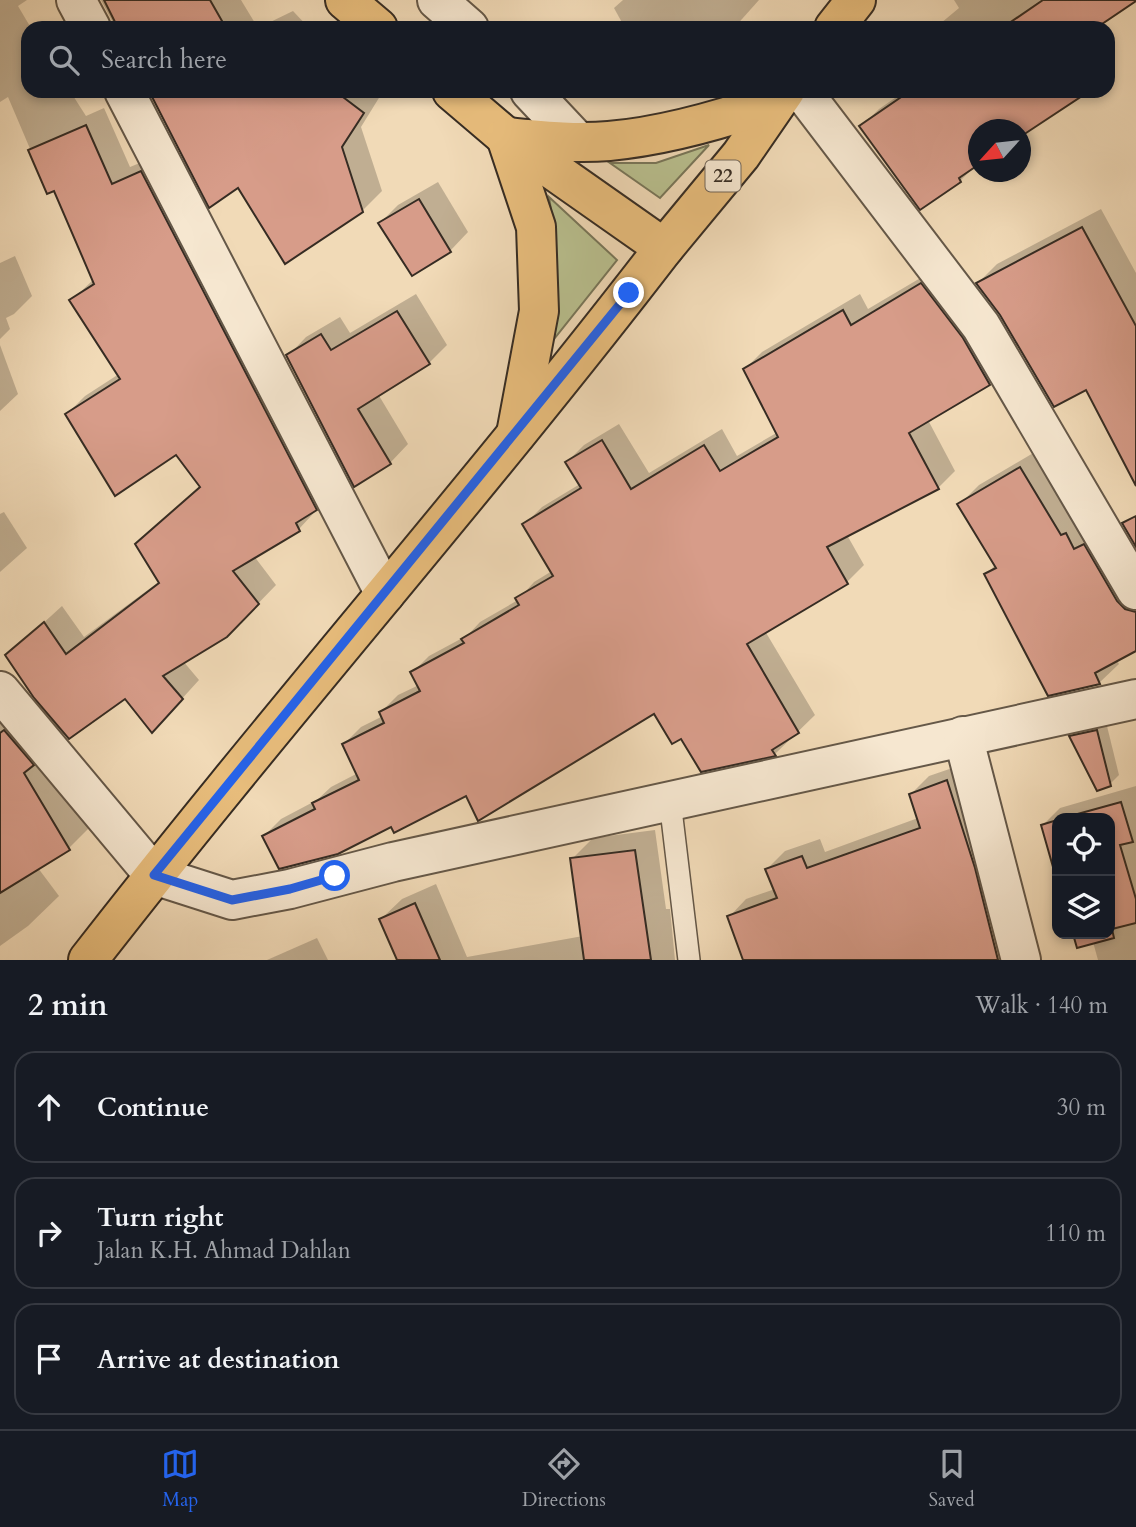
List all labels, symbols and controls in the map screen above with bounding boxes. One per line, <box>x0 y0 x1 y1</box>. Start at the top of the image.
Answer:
search box <box>21 21 1115 98</box>
icon: search <box>45 41 83 79</box>
text: Search here <box>101 42 227 77</box>
north arrow <box>968 119 1031 182</box>
road number: 22 <box>706 160 740 192</box>
route end <box>613 277 644 308</box>
map controls <box>1052 813 1115 939</box>
button: locate <box>1052 813 1115 876</box>
route start <box>319 860 350 891</box>
button: layers <box>1052 876 1115 939</box>
text: 2 min <box>28 985 108 1026</box>
text: Walk · 140 m <box>975 990 1108 1021</box>
icon: ahead <box>30 1088 68 1126</box>
text: Continue <box>97 1090 209 1125</box>
text: 30 m <box>1057 1092 1106 1123</box>
text: Turn right <box>97 1200 224 1235</box>
icon: right <box>30 1214 68 1252</box>
text: 110 m <box>1045 1218 1106 1249</box>
text: Jalan K.H. Ahmad Dahlan <box>97 1235 351 1266</box>
icon: arrive <box>30 1340 68 1378</box>
text: Arrive at destination <box>97 1342 340 1377</box>
tab: Map <box>161 1445 199 1513</box>
tab: Directions <box>522 1445 606 1513</box>
tab: Saved <box>929 1445 975 1513</box>

